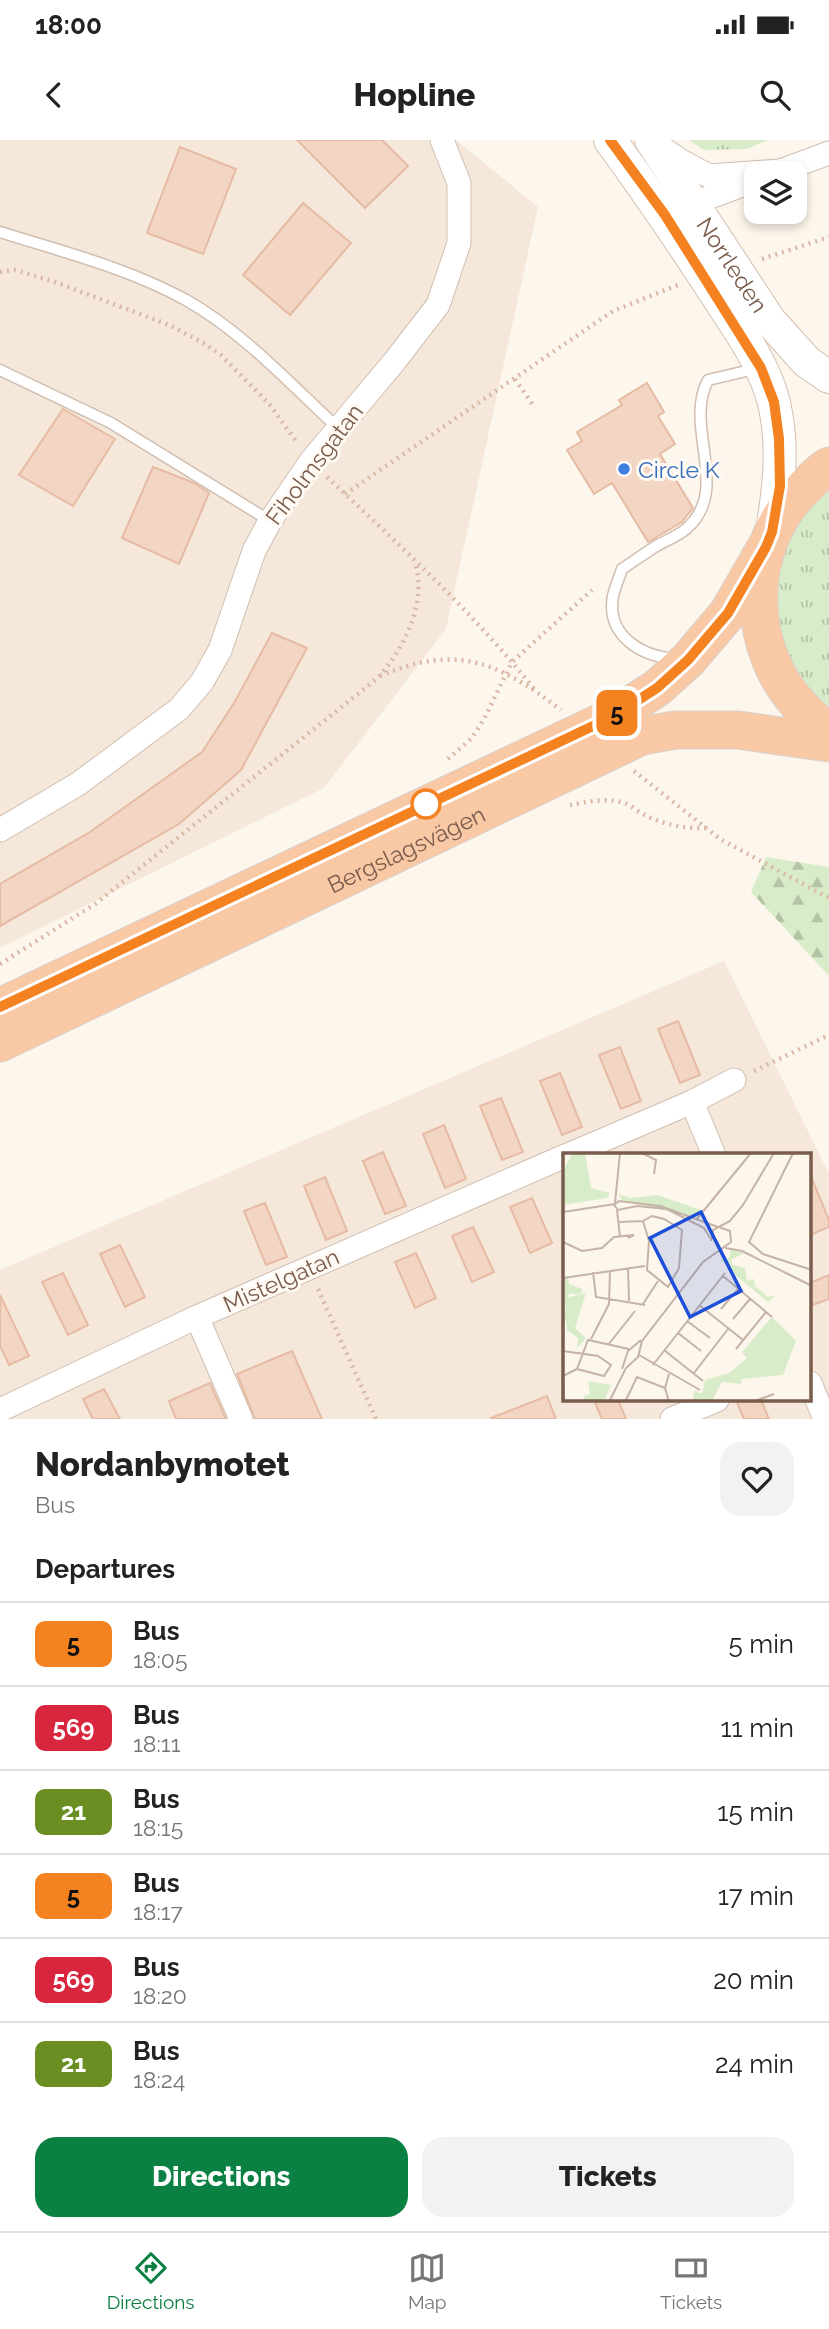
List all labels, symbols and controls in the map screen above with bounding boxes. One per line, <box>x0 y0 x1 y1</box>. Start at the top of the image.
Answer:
text: 18:00 <box>35 10 102 40</box>
icon: back <box>35 76 73 114</box>
text: Hopline <box>354 76 475 113</box>
icon: search <box>756 76 794 114</box>
map controls <box>744 161 807 224</box>
button: layers <box>744 161 807 224</box>
street label: Norrleden <box>692 212 774 317</box>
street label: Fiholmsgatan <box>260 398 368 530</box>
place label: Circle K <box>638 456 720 483</box>
marker: Circle K <box>616 461 632 477</box>
line badge: 5 <box>594 690 640 736</box>
text: 5 <box>610 698 624 727</box>
unlabelled marker <box>411 789 441 819</box>
street label: Bergslagsvägen <box>323 800 489 898</box>
inset map <box>563 1153 812 1402</box>
street label: Mistelgatan <box>219 1242 343 1318</box>
button: heart <box>720 1442 794 1516</box>
text: Nordanbymotet <box>35 1445 290 1484</box>
text: Bus <box>35 1491 75 1518</box>
text: Departures <box>35 1554 175 1584</box>
text: Bus <box>133 1616 180 1646</box>
text: 5 <box>67 1629 80 1658</box>
text: 5 min <box>728 1629 794 1659</box>
text: 18:05 <box>133 1646 187 1673</box>
text: Bus <box>133 1700 180 1730</box>
text: 569 <box>53 1713 95 1742</box>
text: 11 min <box>720 1713 794 1743</box>
text: 18:11 <box>133 1730 181 1757</box>
text: Bus <box>133 1784 180 1814</box>
text: 21 <box>61 1797 86 1826</box>
text: 15 min <box>717 1797 794 1827</box>
text: 18:15 <box>133 1814 183 1841</box>
text: Bus <box>133 1868 180 1898</box>
text: 5 <box>67 1881 80 1910</box>
text: 17 min <box>718 1881 794 1911</box>
text: 18:17 <box>133 1898 183 1925</box>
text: Bus <box>133 1952 180 1982</box>
text: 569 <box>53 1965 95 1994</box>
text: 20 min <box>713 1965 794 1995</box>
text: 18:20 <box>133 1982 187 2009</box>
text: Bus <box>133 2036 180 2066</box>
text: 21 <box>61 2049 86 2078</box>
text: 24 min <box>715 2049 794 2079</box>
text: 18:24 <box>133 2066 185 2093</box>
button: Directions <box>35 2137 408 2217</box>
button: Tickets <box>422 2137 794 2217</box>
tab: Directions <box>107 2249 194 2313</box>
tab: Map <box>408 2249 447 2313</box>
tab: Tickets <box>660 2249 722 2313</box>

